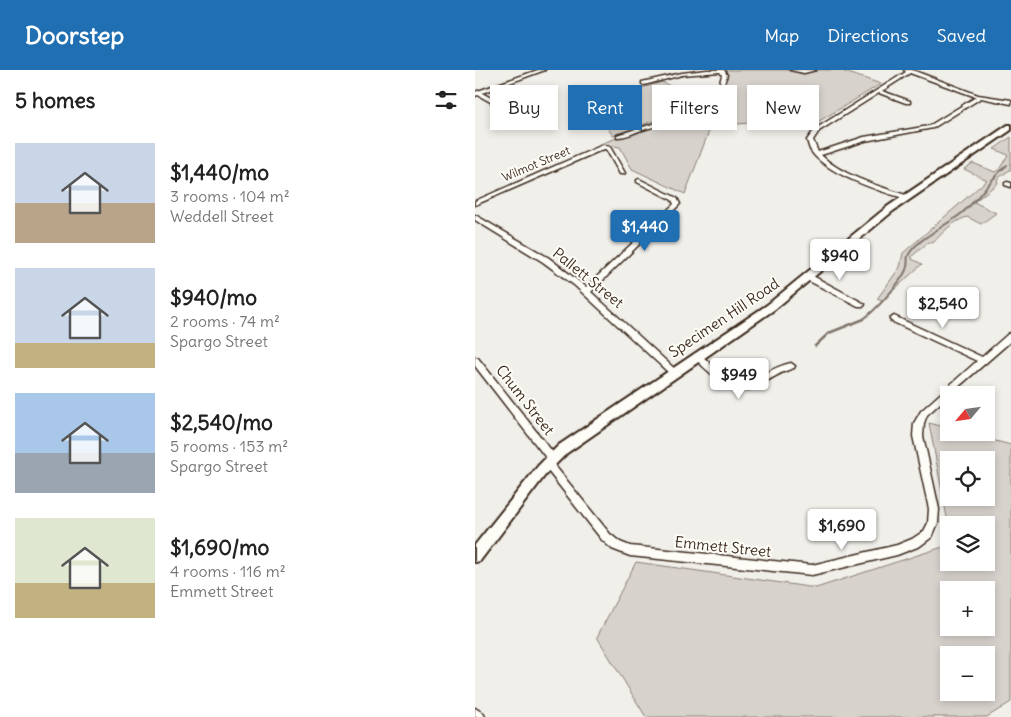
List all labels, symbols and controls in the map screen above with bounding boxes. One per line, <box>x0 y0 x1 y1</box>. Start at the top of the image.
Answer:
text: Doorstep <box>25 20 124 50</box>
text: Map <box>764 24 799 47</box>
text: Directions <box>827 24 909 47</box>
text: Saved <box>937 24 986 47</box>
chip: Buy <box>490 85 558 130</box>
chip: Rent <box>568 85 642 130</box>
chip: Filters <box>652 85 737 130</box>
chip: New <box>747 85 819 130</box>
icon: filters <box>432 86 460 114</box>
text: 5 homes <box>15 87 95 114</box>
street label: Wilmot Street <box>500 142 572 185</box>
text: $1,440/mo <box>170 159 269 186</box>
icon: home <box>55 163 115 223</box>
text: 3 rooms · 104 m² <box>170 186 290 206</box>
text: Weddell Street <box>170 206 274 226</box>
pin: $1,440 <box>604 210 686 252</box>
text: $1,440 <box>621 216 669 236</box>
pin: $940 <box>810 238 870 281</box>
street label: Pallett Street <box>549 243 628 312</box>
text: $940 <box>821 245 859 265</box>
street label: Specimen Hill Road <box>665 274 783 362</box>
text: $940/mo <box>170 284 257 311</box>
pin: $2,540 <box>902 286 984 329</box>
icon: home <box>55 288 115 348</box>
text: $2,540 <box>918 293 968 313</box>
text: 2 rooms · 74 m² <box>170 311 280 331</box>
text: Spargo Street <box>170 331 268 351</box>
pin: $949 <box>709 358 769 400</box>
street label: Chum Street <box>492 361 559 439</box>
text: $949 <box>721 364 757 384</box>
north arrow <box>940 386 995 441</box>
map controls <box>940 386 995 701</box>
text: $2,540/mo <box>170 409 273 436</box>
icon: home <box>55 413 115 473</box>
text: 5 rooms · 153 m² <box>170 436 288 456</box>
button: locate <box>940 451 995 506</box>
text: Spargo Street <box>170 456 268 476</box>
pin: $1,690 <box>801 508 883 551</box>
text: $1,690 <box>818 515 866 535</box>
button: layers <box>940 516 995 571</box>
street label: Emmett Street <box>674 532 772 561</box>
text: $1,690/mo <box>170 534 269 561</box>
icon: home <box>55 538 115 598</box>
text: 4 rooms · 116 m² <box>170 561 286 581</box>
text: Emmett Street <box>170 581 273 601</box>
button: + <box>940 581 995 636</box>
button: − <box>940 646 995 701</box>

